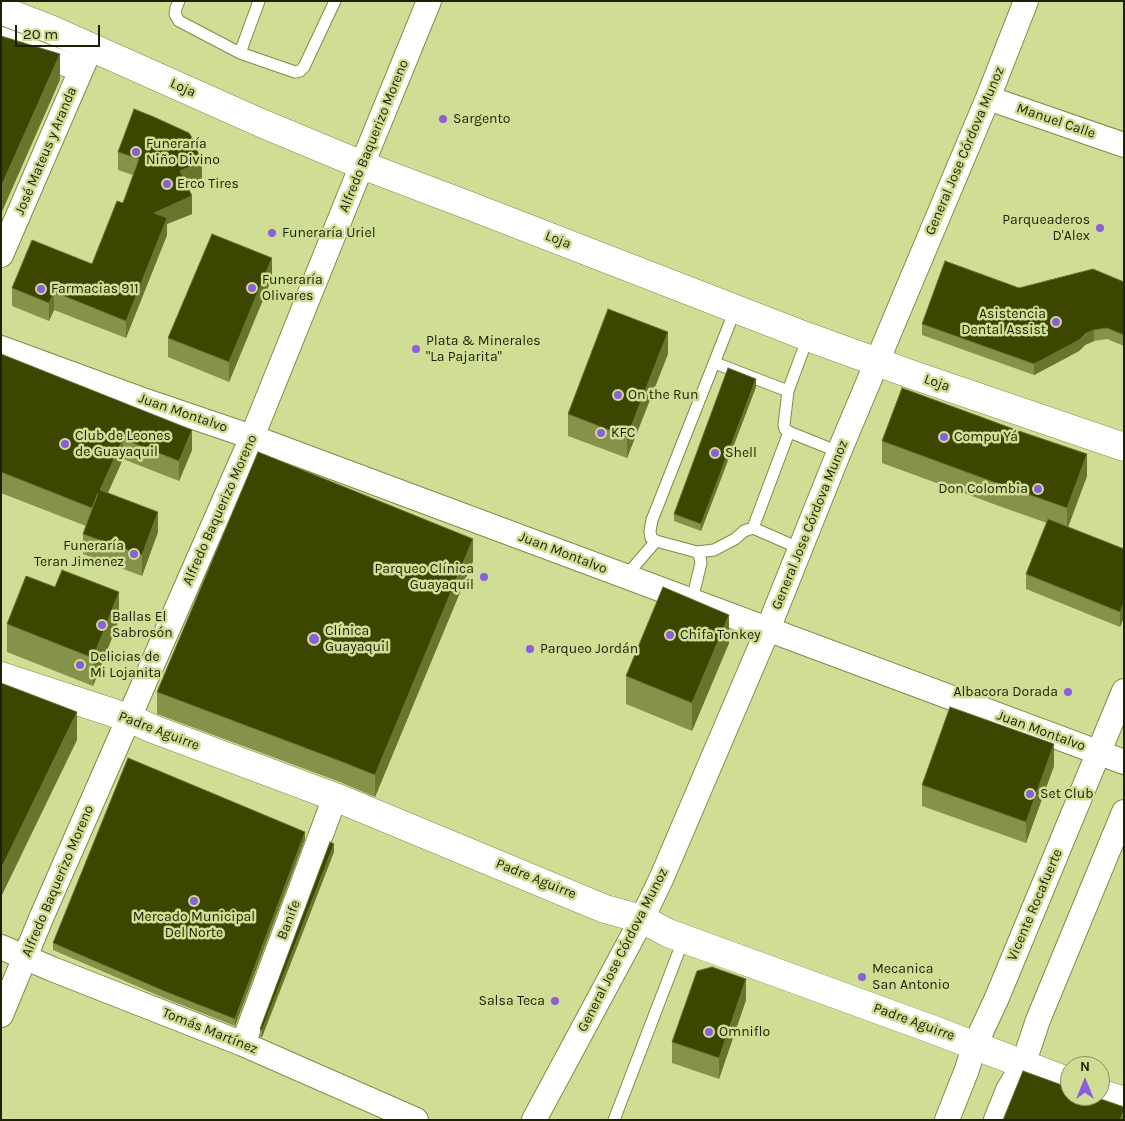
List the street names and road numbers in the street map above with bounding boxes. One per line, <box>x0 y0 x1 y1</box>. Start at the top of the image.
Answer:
street label: Alfredo Baquerizo Moreno <box>336 57 412 215</box>
street label: General Jose Córdova Munoz <box>922 64 1008 238</box>
street label: Loja <box>168 75 198 101</box>
street label: José Mateus y Aranda <box>11 84 81 218</box>
street label: Manuel Calle <box>1014 100 1098 142</box>
street label: Loja <box>543 227 573 253</box>
street label: Loja <box>922 371 952 395</box>
street label: Juan Montalvo <box>136 390 230 436</box>
street label: Alfredo Baquerizo Moreno <box>179 432 261 588</box>
street label: General Jose Córdova Munoz <box>768 438 852 612</box>
street label: Juan Montalvo <box>517 528 609 578</box>
street label: Juan Montalvo <box>994 707 1088 755</box>
street label: Padre Aguirre <box>116 708 202 754</box>
street label: Alfredo Baquerizo Moreno <box>18 803 98 959</box>
street label: Vicente Rocafuerte <box>1004 847 1066 963</box>
street label: Padre Aguirre <box>493 855 579 903</box>
street label: General Jose Córdova Munoz <box>574 865 672 1035</box>
street label: Banife <box>274 898 304 942</box>
street label: Padre Aguirre <box>871 1000 957 1044</box>
street label: Tomás Martínez <box>160 1004 260 1058</box>

